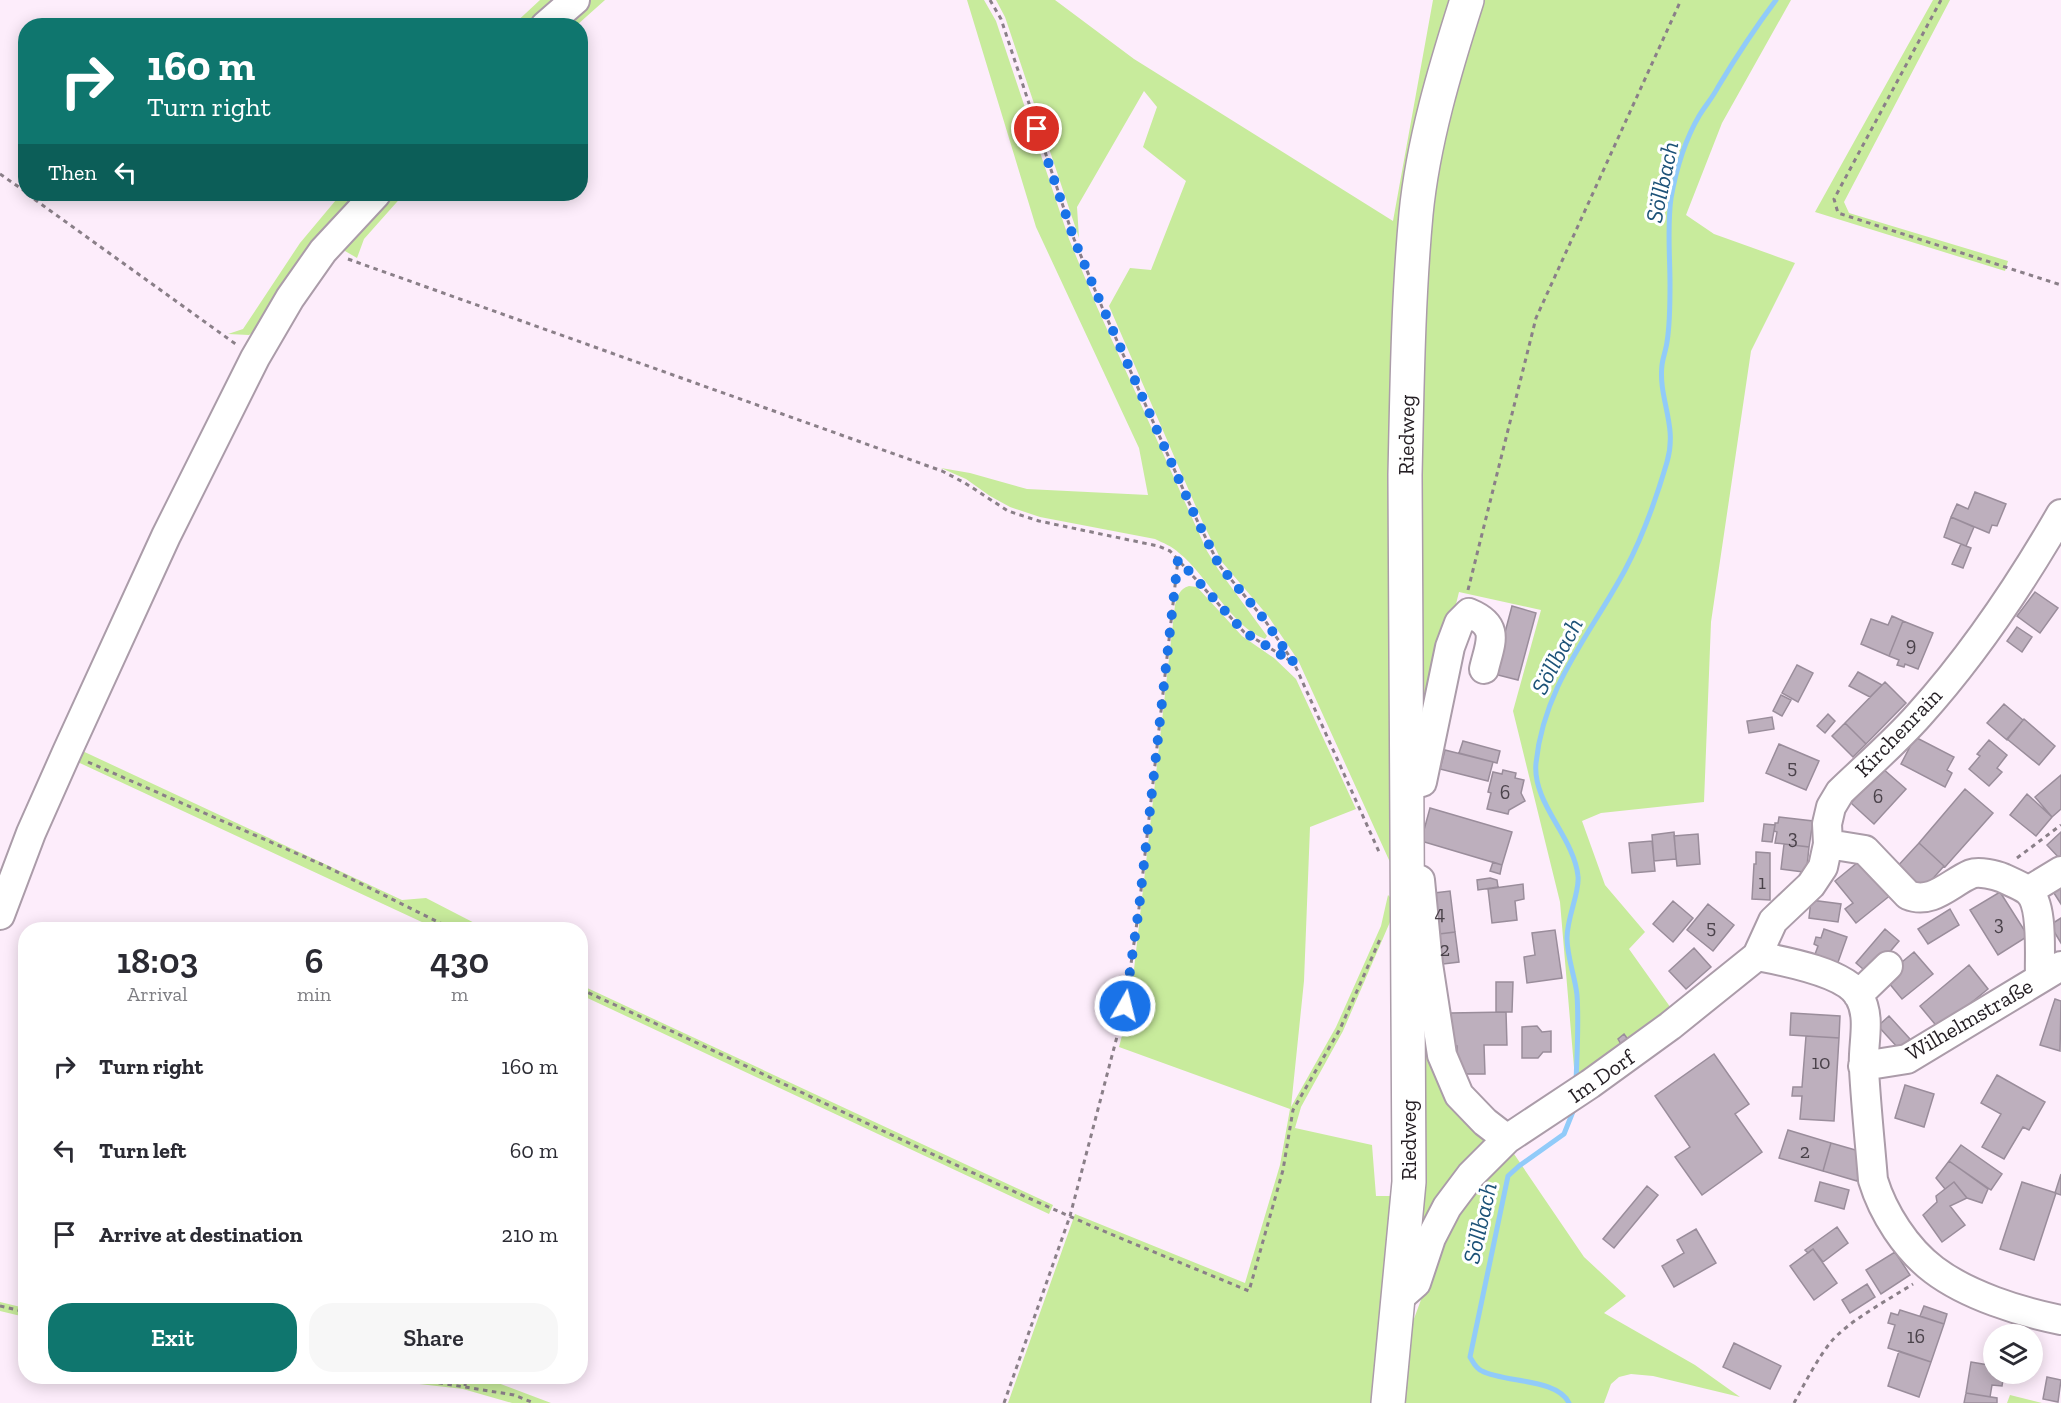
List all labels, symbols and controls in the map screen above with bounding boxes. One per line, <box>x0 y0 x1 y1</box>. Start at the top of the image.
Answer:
text: 160 m <box>147 40 255 91</box>
icon: right <box>48 42 126 120</box>
text: Turn right <box>147 91 271 123</box>
pin <box>1011 103 1062 154</box>
icon: arrive <box>1020 112 1053 145</box>
water label: Söllbach <box>1639 139 1684 225</box>
icon: left <box>109 156 142 189</box>
text: Then <box>48 159 97 186</box>
street label: Riedweg <box>1392 394 1421 476</box>
water label: Söllbach <box>1524 613 1589 699</box>
house number: 9 <box>1906 632 1916 656</box>
street label: Kirchenrain <box>1849 682 1948 783</box>
house number: 5 <box>1787 755 1797 779</box>
house number: 6 <box>1500 780 1510 804</box>
house number: 6 <box>1873 784 1883 808</box>
house number: 3 <box>1788 825 1798 849</box>
house number: 1 <box>1758 870 1766 894</box>
house number: 4 <box>1435 901 1446 925</box>
house number: 3 <box>1994 911 2004 935</box>
house number: 5 <box>1706 915 1716 939</box>
house number: 2 <box>1440 937 1450 961</box>
text: 18:03 <box>117 939 198 982</box>
text: 6 <box>304 939 324 982</box>
text: 430 <box>430 939 489 982</box>
street label: Wilhelmstraße <box>1901 972 2038 1067</box>
position arrow <box>1093 974 1157 1038</box>
text: Arrival <box>127 982 188 1006</box>
text: min <box>297 982 331 1006</box>
text: m <box>451 982 468 1006</box>
street label: Im Dorf <box>1563 1043 1641 1109</box>
icon: right <box>48 1050 81 1083</box>
house number: 10 <box>1811 1050 1831 1074</box>
text: Turn right <box>99 1053 203 1080</box>
text: 160 m <box>501 1053 558 1080</box>
street label: Riedweg <box>1395 1100 1422 1180</box>
icon: left <box>48 1134 81 1167</box>
text: Turn left <box>99 1137 186 1164</box>
text: 60 m <box>510 1137 558 1164</box>
house number: 2 <box>1800 1139 1810 1163</box>
water label: Söllbach <box>1456 1179 1503 1266</box>
icon: arrive <box>48 1218 81 1251</box>
text: Arrive at destination <box>99 1221 302 1248</box>
text: 210 m <box>502 1221 558 1248</box>
button: Exit <box>48 1303 297 1372</box>
button: Share <box>309 1303 558 1372</box>
house number: 16 <box>1907 1324 1925 1348</box>
map controls <box>1983 1324 2043 1384</box>
button: layers <box>1983 1324 2043 1384</box>

